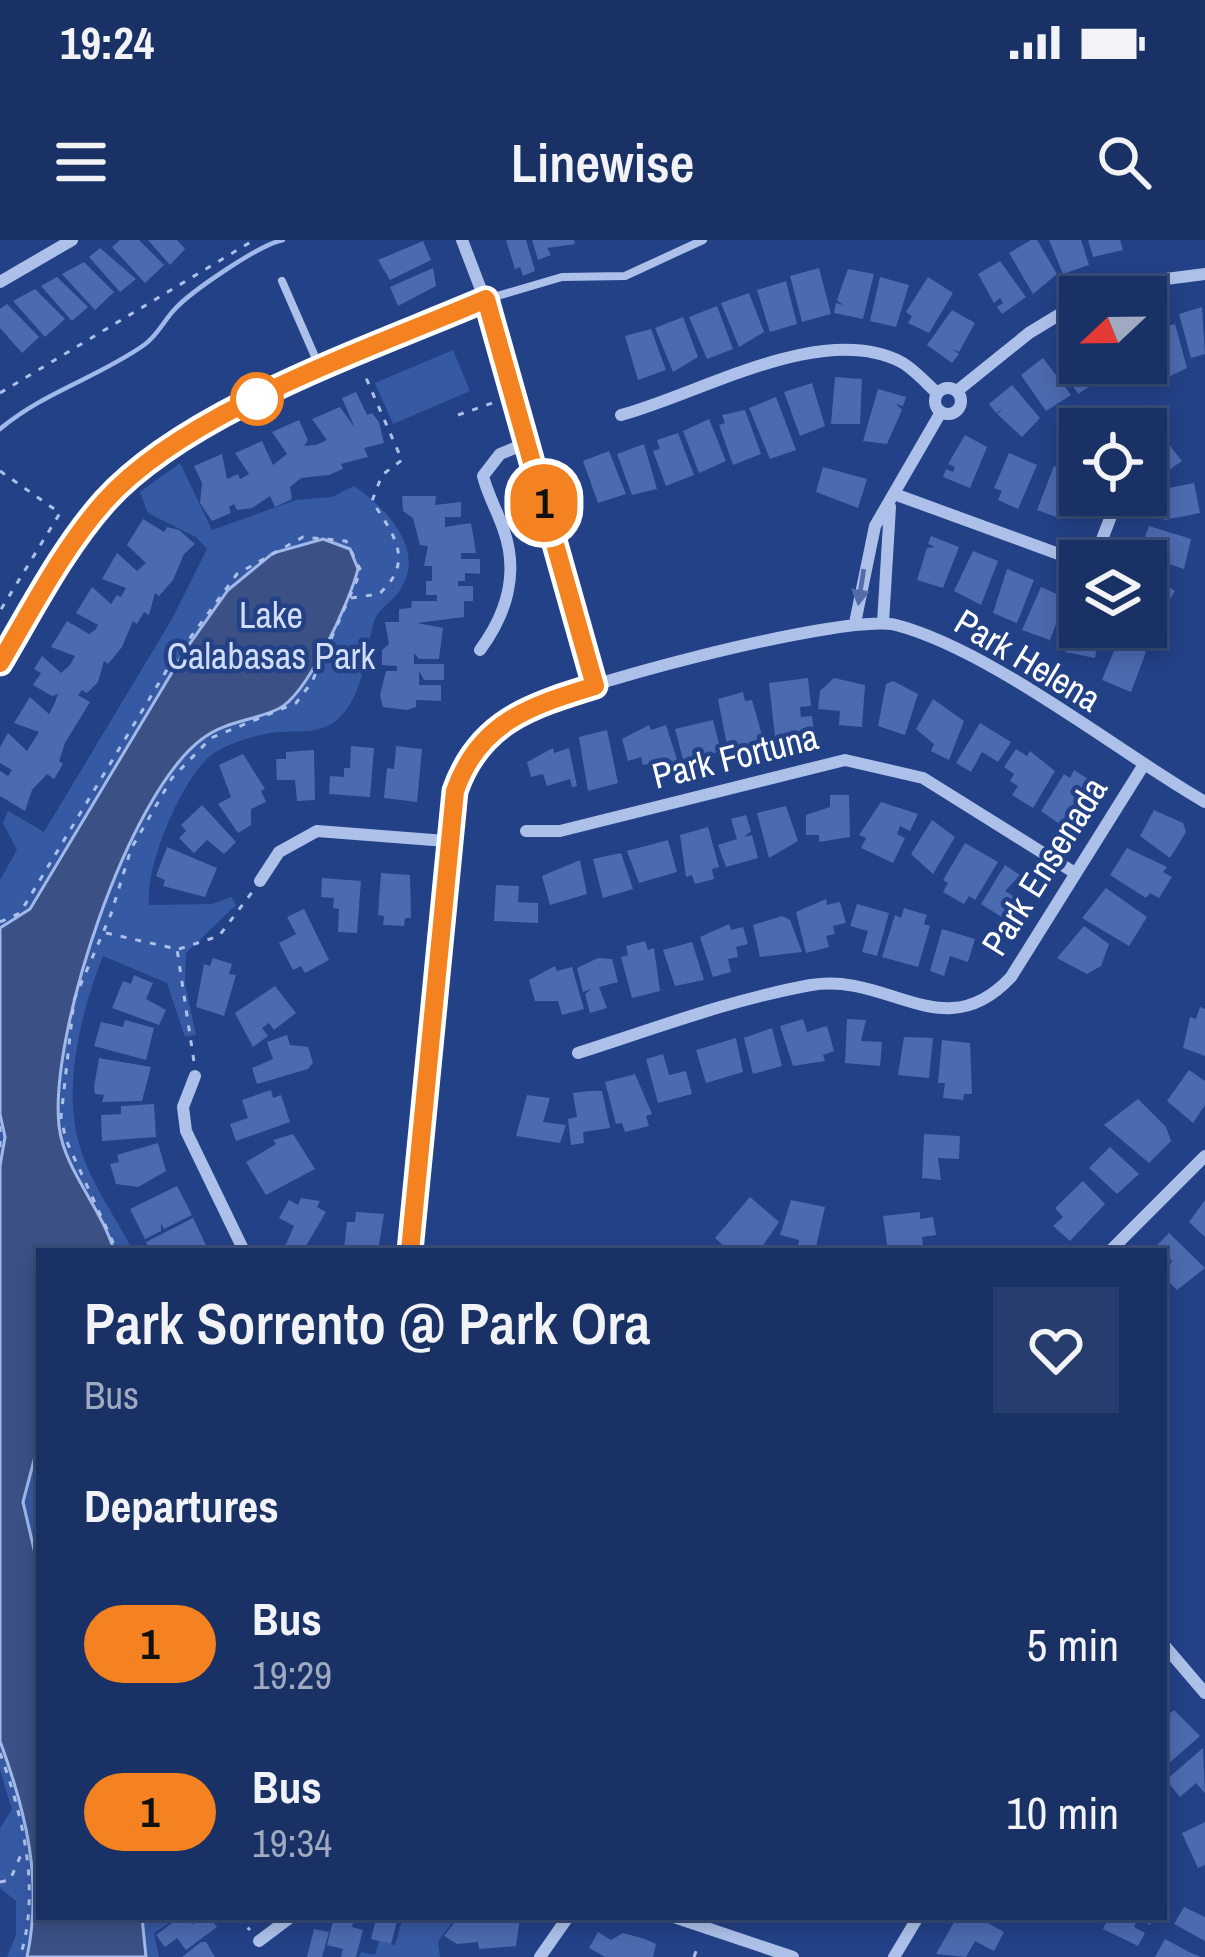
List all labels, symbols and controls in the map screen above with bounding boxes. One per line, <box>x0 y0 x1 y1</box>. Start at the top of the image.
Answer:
text: 19:24 <box>60 12 154 73</box>
text: Linewise <box>511 126 694 199</box>
icon: menu <box>48 129 114 195</box>
icon: search <box>1091 129 1157 195</box>
north arrow <box>1059 276 1167 384</box>
map controls <box>1059 276 1167 648</box>
unlabelled marker <box>232 374 282 424</box>
button: locate <box>1059 408 1167 516</box>
line badge: 1 <box>505 464 583 542</box>
text: 1 <box>534 475 554 531</box>
button: layers <box>1059 540 1167 648</box>
one-way arrow <box>851 569 870 606</box>
park label: Lake Calabasas Park <box>167 591 375 680</box>
street label: Park Helena <box>946 598 1110 722</box>
street label: Park Fortuna <box>647 712 823 800</box>
street label: Park Ensenada <box>970 768 1118 964</box>
text: Park Sorrento @ Park Ora <box>84 1285 650 1362</box>
button: heart <box>993 1287 1119 1413</box>
text: Bus <box>84 1369 139 1421</box>
text: Departures <box>84 1475 279 1536</box>
text: Bus <box>252 1588 322 1649</box>
text: 5 min <box>1027 1614 1119 1675</box>
text: 1 <box>140 1616 160 1672</box>
text: 19:29 <box>252 1649 332 1701</box>
text: Bus <box>252 1756 322 1817</box>
text: 10 min <box>1006 1782 1119 1843</box>
text: 1 <box>140 1784 160 1840</box>
text: 19:34 <box>252 1817 332 1869</box>

